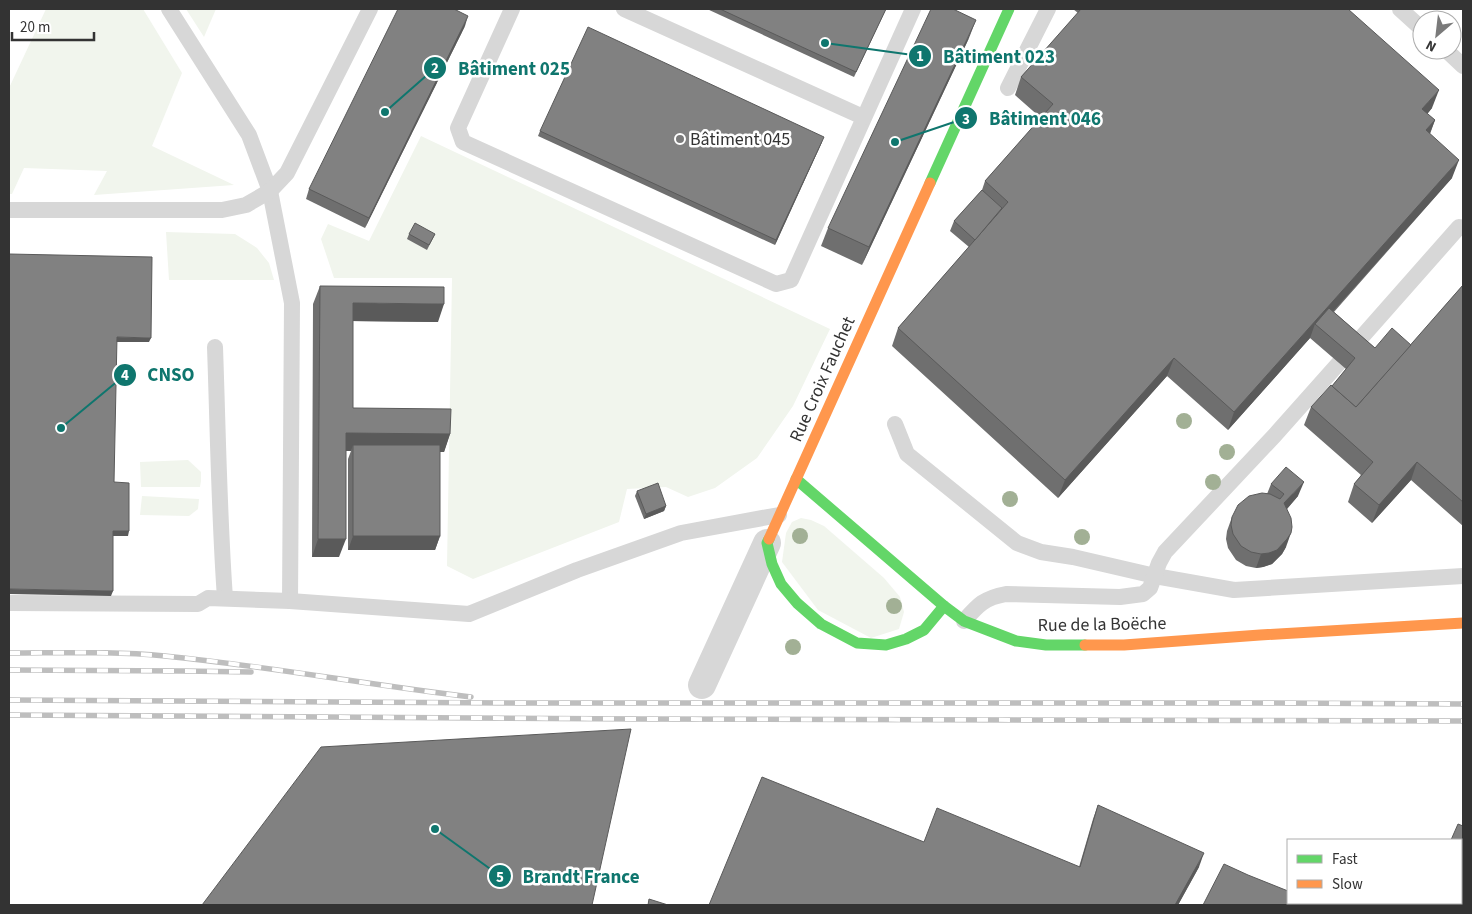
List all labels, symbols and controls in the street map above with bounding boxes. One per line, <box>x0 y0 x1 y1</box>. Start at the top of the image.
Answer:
scale bar <box>12 10 95 42</box>
north arrow <box>1412 10 1462 60</box>
text: 20 m <box>20 17 50 38</box>
text: N <box>1423 35 1440 57</box>
callout: Bâtiment 023 <box>908 39 1065 73</box>
text: Bâtiment 023 <box>943 44 1055 71</box>
text: 1 <box>916 46 924 67</box>
callout: Bâtiment 025 <box>423 51 580 85</box>
text: Bâtiment 025 <box>458 56 570 83</box>
text: 2 <box>431 58 439 79</box>
callout: Bâtiment 046 <box>954 101 1111 135</box>
text: Bâtiment 046 <box>989 106 1101 133</box>
text: 3 <box>962 109 970 130</box>
place label: Bâtiment 045 <box>690 127 790 152</box>
marker: Bâtiment 045 <box>674 133 686 145</box>
street label: Rue Croix Fauchet <box>784 313 861 446</box>
callout: CNSO <box>112 358 205 392</box>
text: CNSO <box>147 362 195 389</box>
text: 4 <box>121 365 129 386</box>
street label: Rue de la Boëche <box>1038 611 1167 638</box>
legend <box>1287 839 1462 904</box>
text: Fast <box>1332 849 1358 870</box>
callout: Brandt France <box>487 859 649 893</box>
text: Brandt France <box>522 864 640 891</box>
text: 5 <box>496 867 504 888</box>
text: Slow <box>1332 874 1363 895</box>

